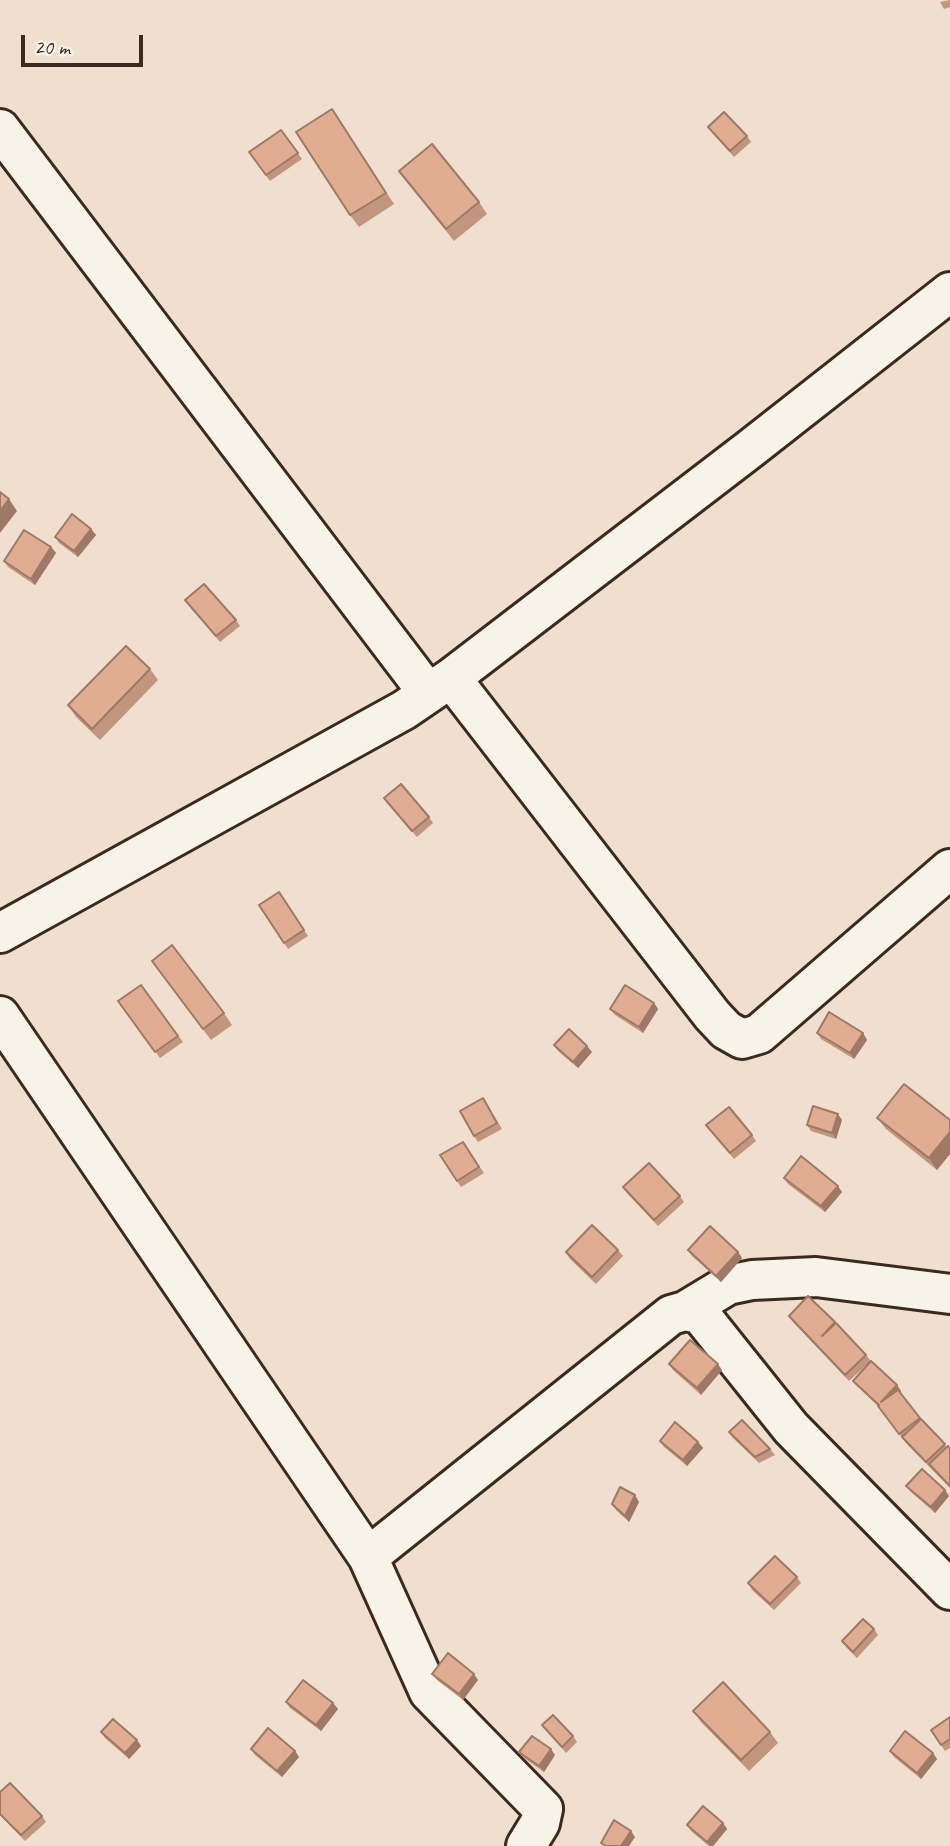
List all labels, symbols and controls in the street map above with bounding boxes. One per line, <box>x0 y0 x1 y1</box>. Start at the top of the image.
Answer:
scale bar <box>24 21 147 65</box>
text: 20 m <box>34 34 70 60</box>

